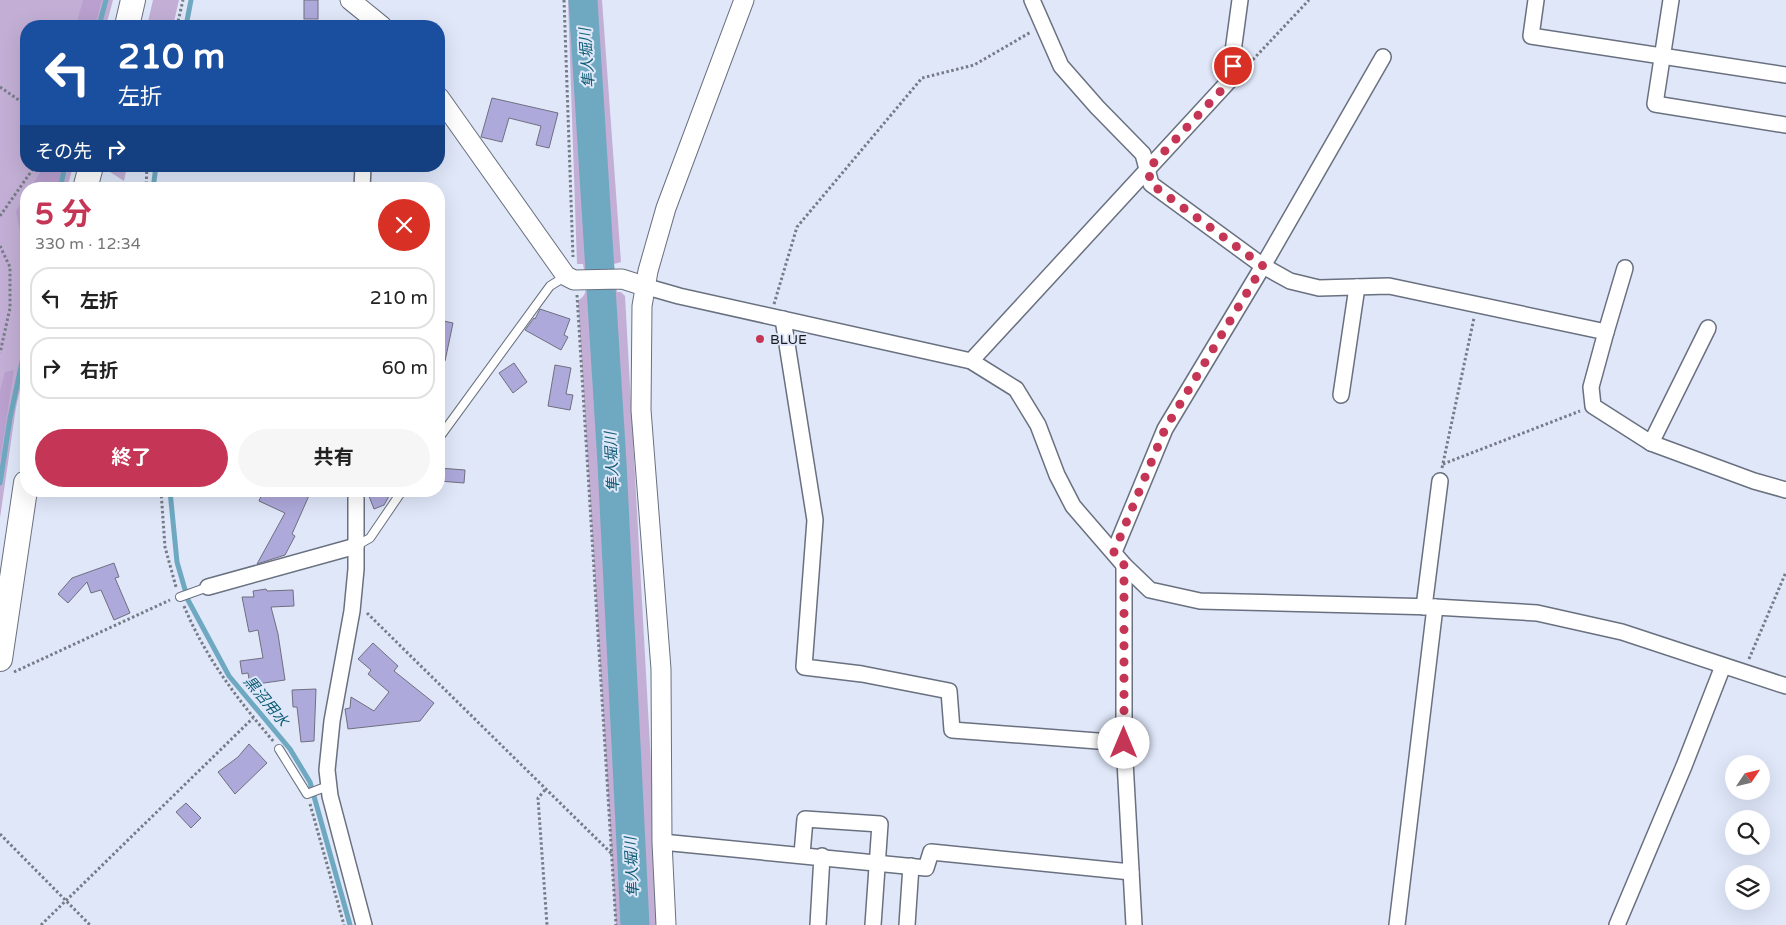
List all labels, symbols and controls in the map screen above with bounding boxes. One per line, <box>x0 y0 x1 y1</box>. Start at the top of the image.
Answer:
water label: 隼人堀川 <box>576 25 598 89</box>
text: 210 m <box>118 36 225 78</box>
icon: left <box>35 40 100 105</box>
pin <box>1212 45 1254 87</box>
icon: arrive <box>1219 52 1247 80</box>
text: 左折 <box>118 84 162 110</box>
icon: right <box>102 135 130 163</box>
text: その先 <box>35 141 92 163</box>
text: 5 分 <box>35 196 92 233</box>
button: close <box>378 199 430 251</box>
text: 330 m · 12:34 <box>35 234 141 254</box>
icon: left <box>37 284 65 312</box>
text: 210 m <box>370 287 428 309</box>
text: 左折 <box>80 290 118 312</box>
place label: BLUE <box>770 331 807 348</box>
marker: BLUE <box>754 333 766 345</box>
icon: right <box>37 354 65 382</box>
text: 60 m <box>382 357 428 379</box>
text: 右折 <box>80 360 118 382</box>
button: 終了 <box>35 429 228 487</box>
button: 共有 <box>238 429 430 487</box>
water label: 隼人堀川 <box>601 430 623 492</box>
water label: 黒沼用水 <box>240 672 293 731</box>
position arrow <box>1097 716 1149 768</box>
north arrow <box>1725 755 1770 800</box>
map controls <box>1725 755 1770 910</box>
button: search <box>1725 810 1770 855</box>
water label: 隼人堀川 <box>621 835 643 897</box>
button: layers <box>1725 865 1770 910</box>

